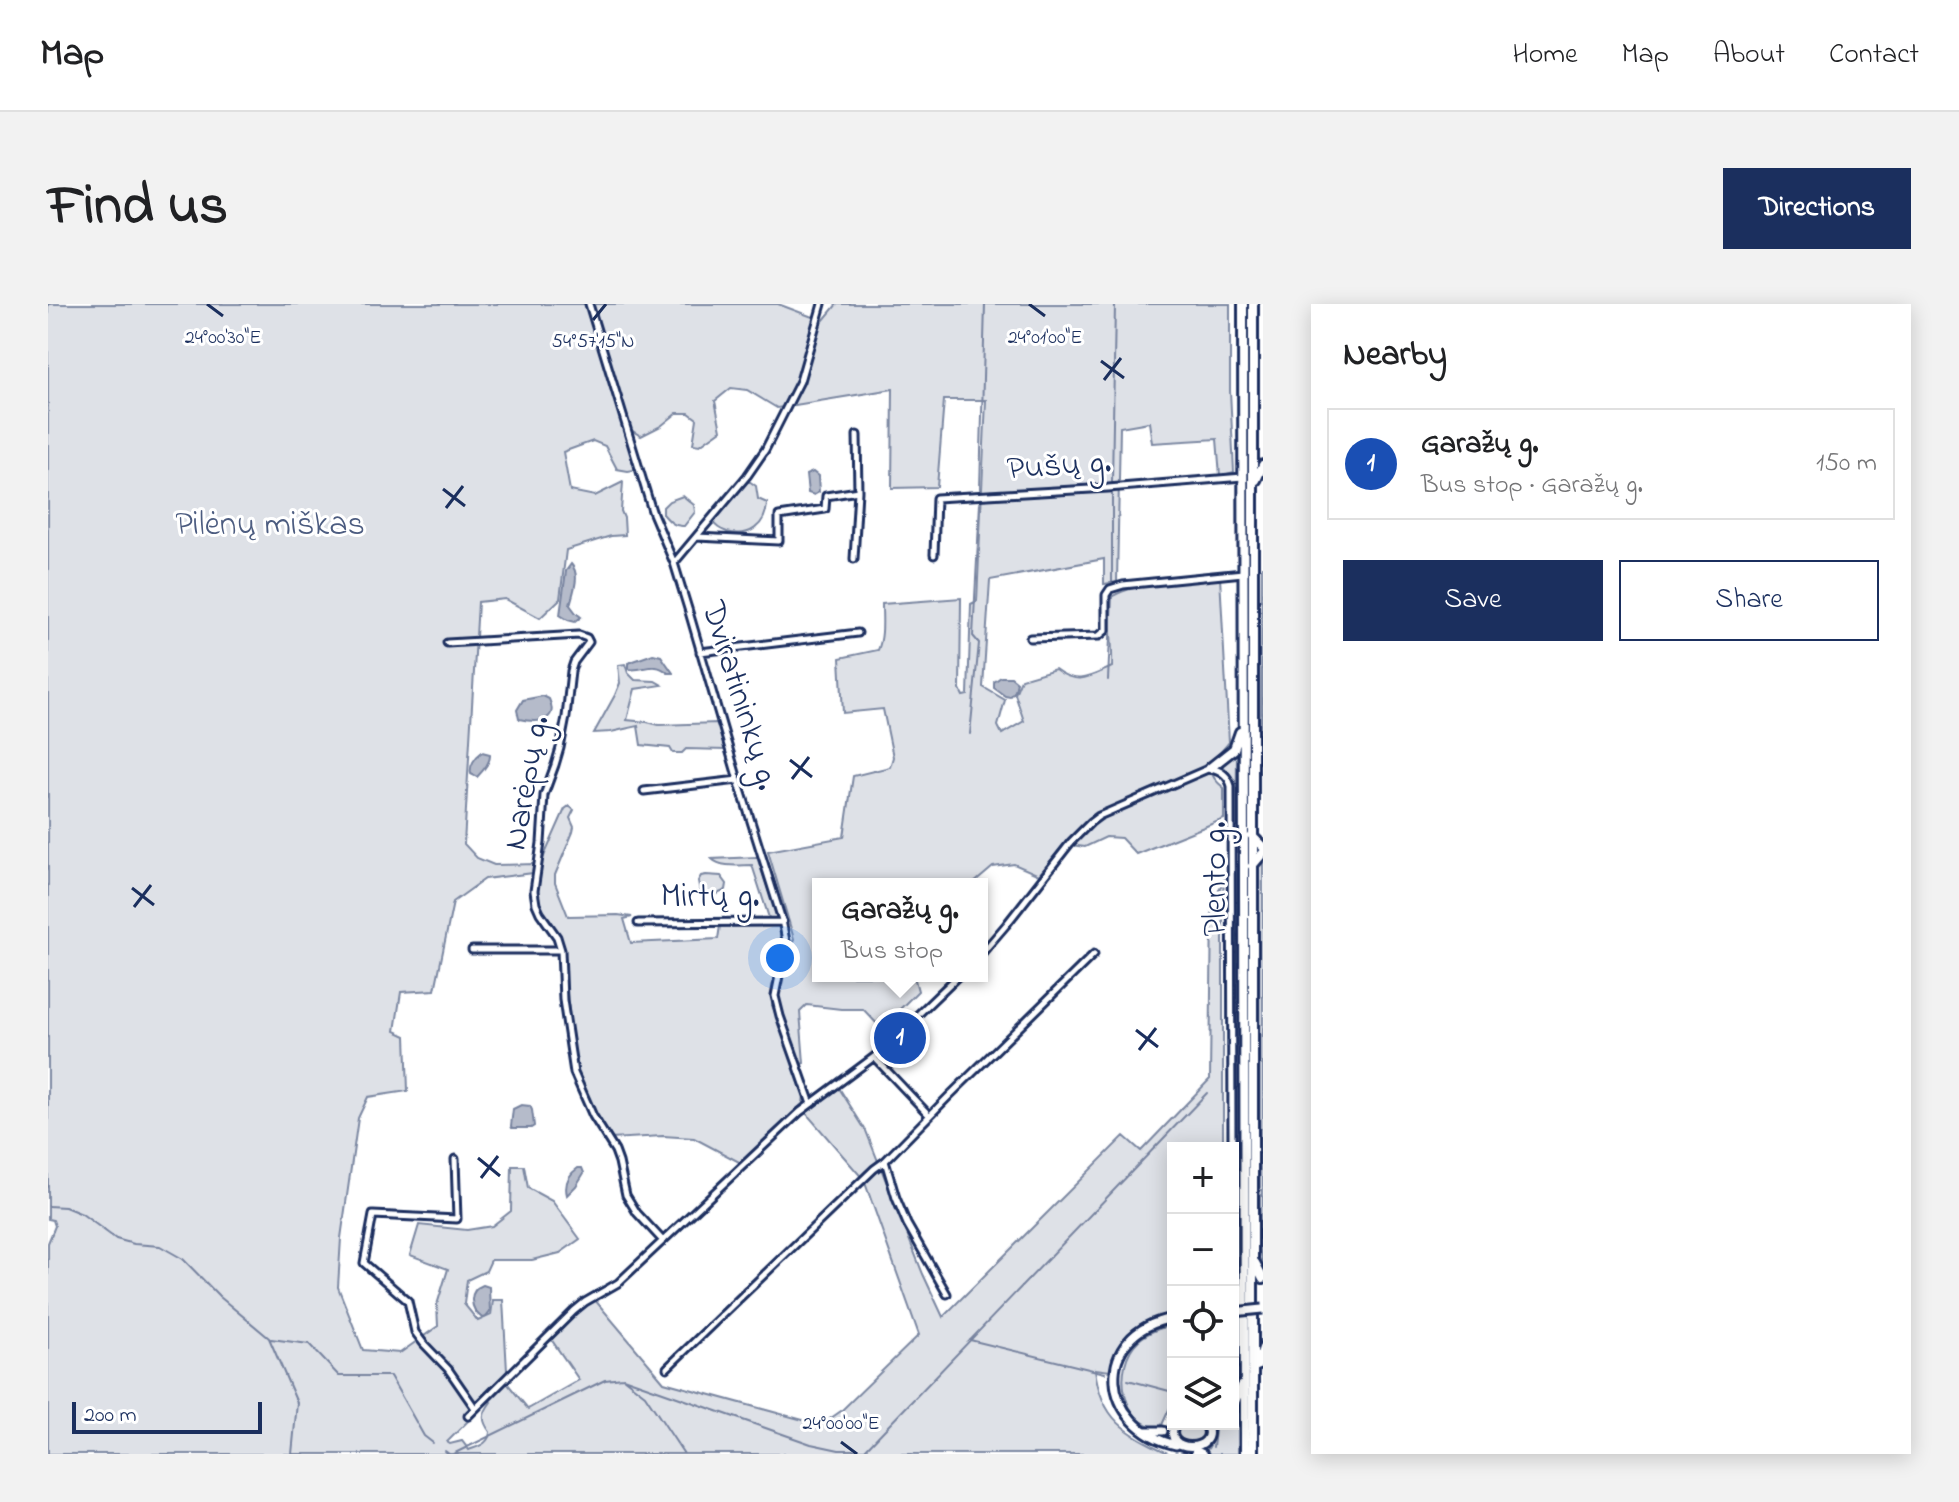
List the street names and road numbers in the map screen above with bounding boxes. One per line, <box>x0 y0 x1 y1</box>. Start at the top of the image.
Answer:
street label: Pušų g. <box>1005 438 1113 496</box>
street label: Dviratininkų g. <box>686 594 791 797</box>
street label: Narėpų g. <box>492 712 564 854</box>
street label: Plento g. <box>1192 821 1242 937</box>
street label: Mirtų g. <box>661 873 759 923</box>

